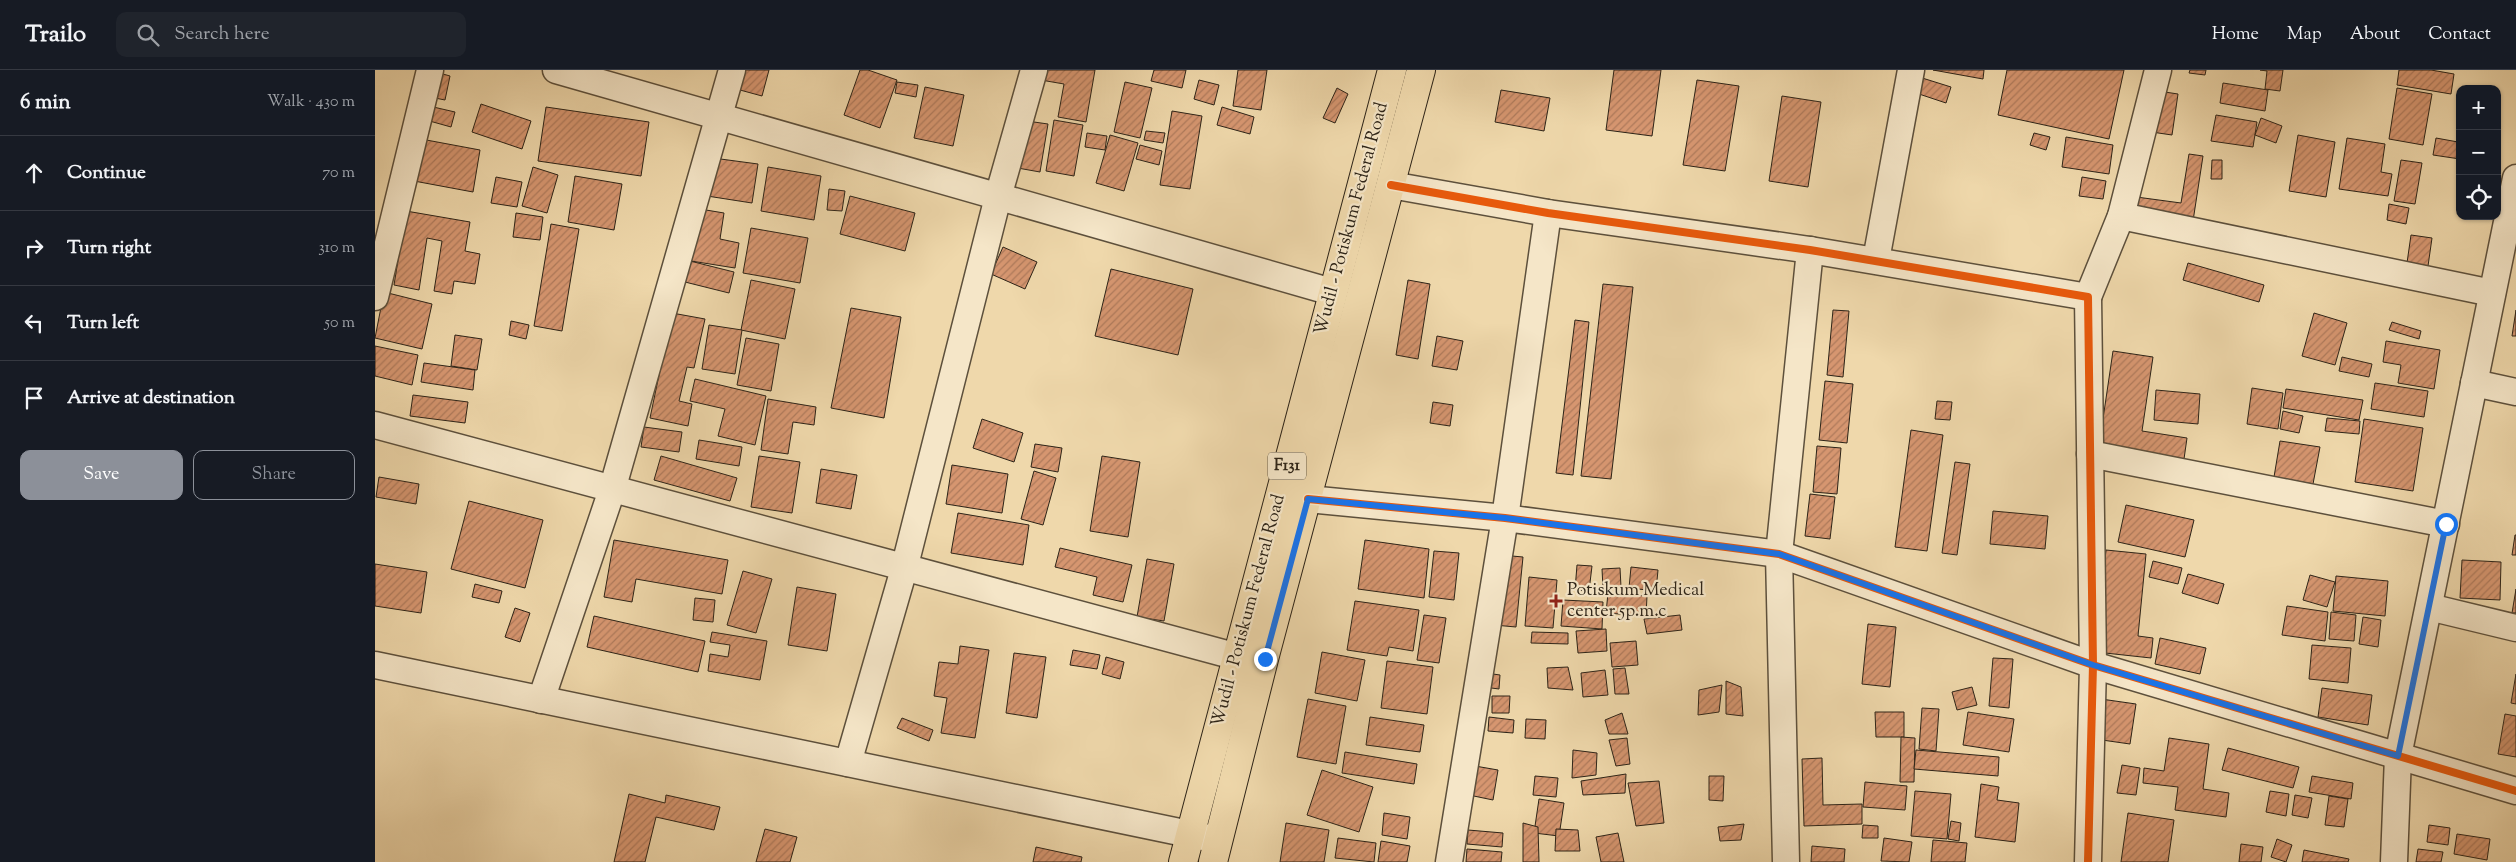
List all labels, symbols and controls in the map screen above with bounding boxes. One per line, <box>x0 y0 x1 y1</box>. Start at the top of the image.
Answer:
search box <box>116 12 466 57</box>
text: Trailo <box>25 18 86 52</box>
icon: search <box>134 21 162 49</box>
text: Search here <box>174 21 270 48</box>
text: Home <box>2212 22 2259 48</box>
text: Map <box>2287 22 2322 48</box>
text: About <box>2350 22 2400 48</box>
text: Contact <box>2428 22 2491 48</box>
map controls <box>2456 85 2501 220</box>
button: + <box>2456 85 2501 130</box>
text: 6 min <box>20 88 71 118</box>
text: Walk · 430 m <box>267 91 355 114</box>
street label: Wudil - Potiskum Federal Road <box>1308 100 1396 338</box>
button: − <box>2456 130 2501 175</box>
icon: ahead <box>20 159 48 187</box>
text: Continue <box>67 160 146 187</box>
text: 70 m <box>322 162 355 185</box>
button: locate <box>2456 175 2501 220</box>
icon: right <box>20 234 48 262</box>
text: Turn right <box>67 235 151 262</box>
text: 310 m <box>318 237 355 260</box>
icon: left <box>20 309 48 337</box>
text: Turn left <box>67 310 139 337</box>
text: 50 m <box>324 312 355 335</box>
icon: arrive <box>20 384 48 412</box>
text: Arrive at destination <box>67 385 235 412</box>
button: Save <box>20 450 183 500</box>
button: Share <box>193 450 355 500</box>
road number: F131 <box>1268 452 1306 480</box>
street label: Wudil - Potiskum Federal Road <box>1205 492 1293 730</box>
route start <box>2435 513 2458 536</box>
place label: Potiskum Medical center 5p.m.c <box>1567 578 1704 625</box>
marker: Potiskum Medical center 5p.m.c <box>1549 594 1563 608</box>
route end <box>1254 648 1277 671</box>

